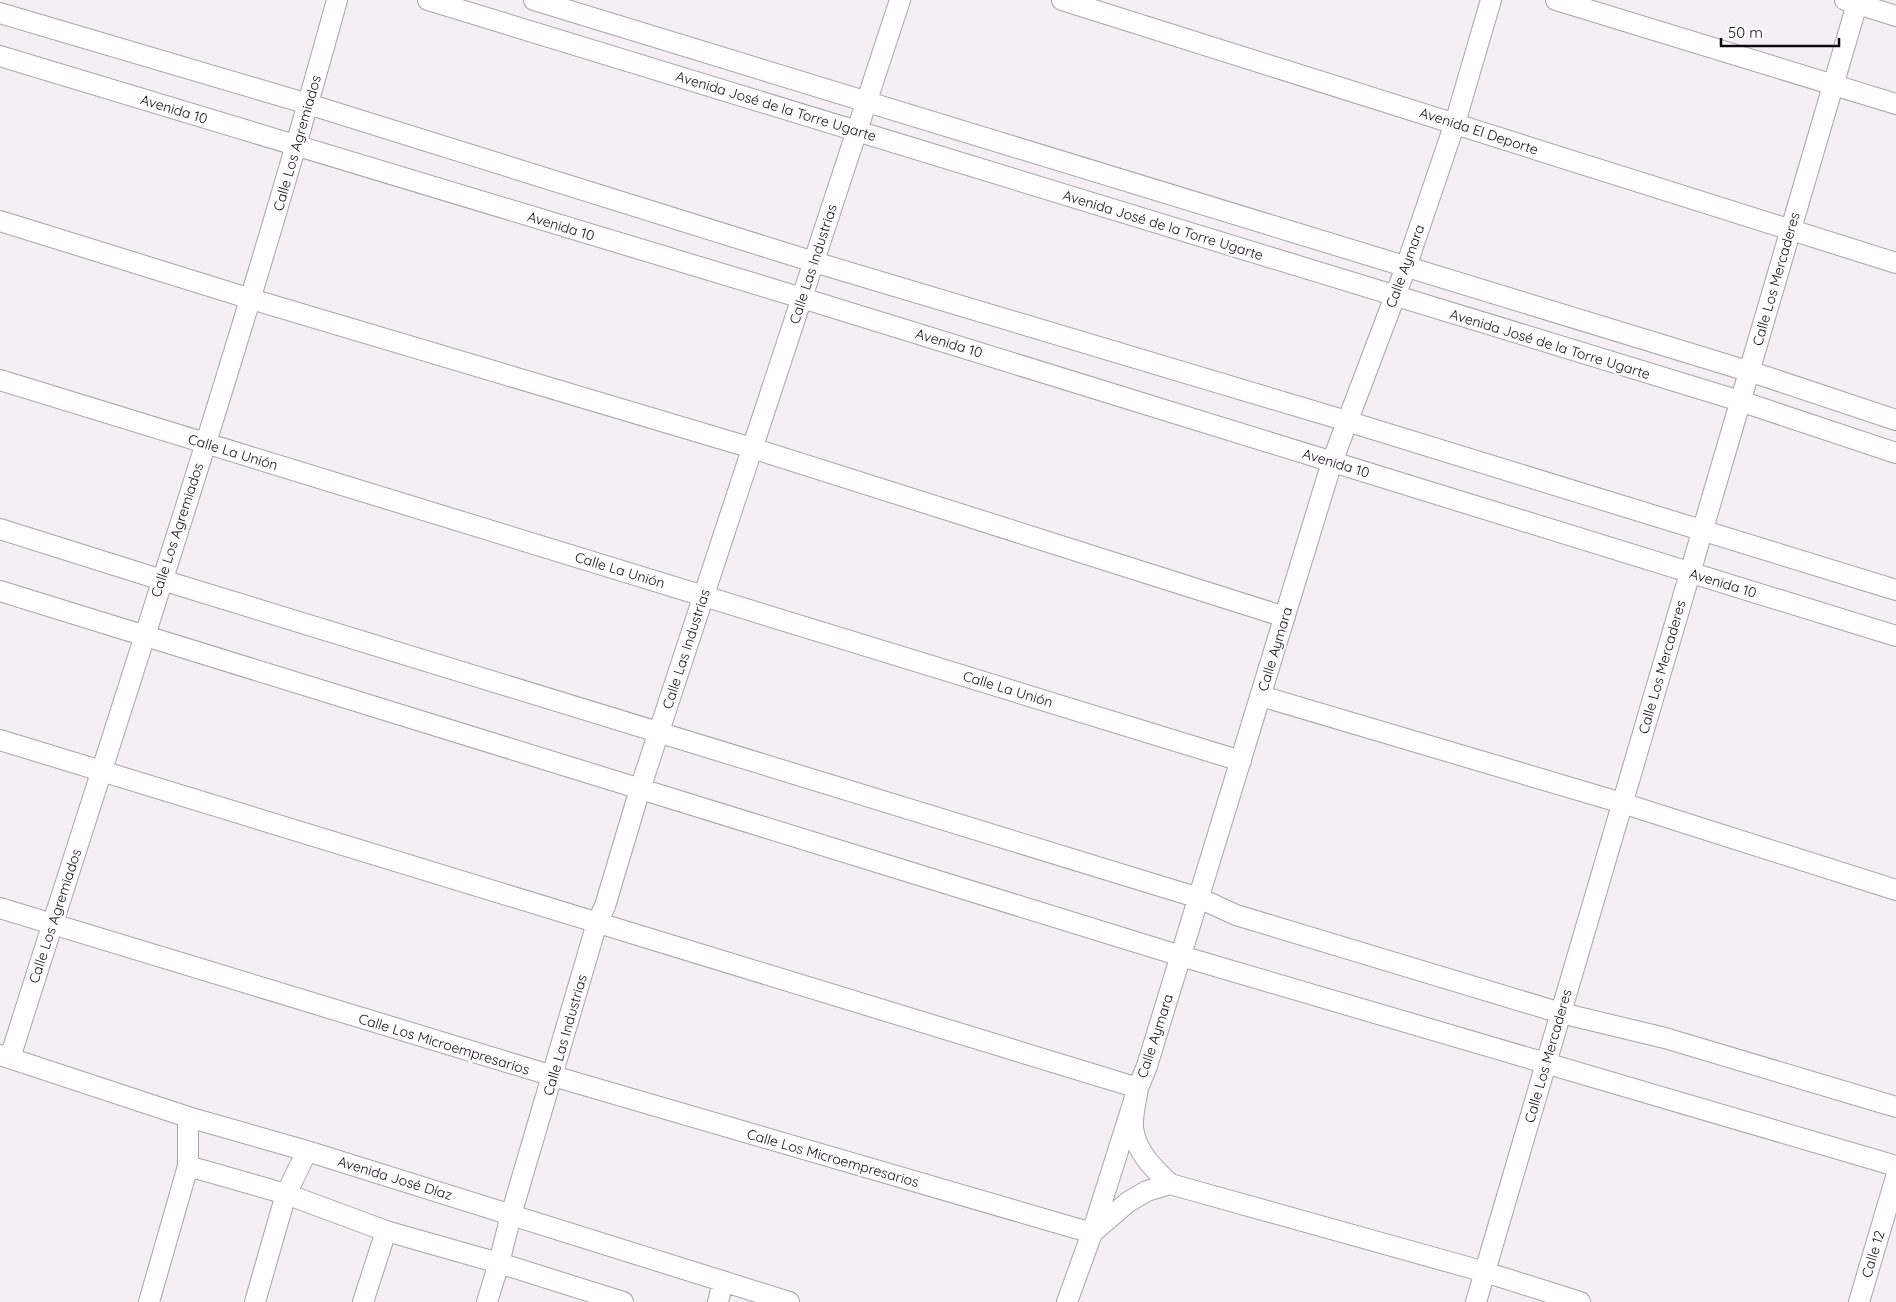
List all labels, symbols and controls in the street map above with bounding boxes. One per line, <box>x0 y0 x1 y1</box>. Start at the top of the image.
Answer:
scale bar <box>1721 15 1838 47</box>
text: 50 m <box>1728 23 1763 42</box>
street label: Avenida José de la Torre Ugarte <box>674 67 879 145</box>
street label: Calle Los Agremiados <box>269 73 325 213</box>
street label: Avenida 10 <box>138 90 210 128</box>
street label: Avenida El Deporte <box>1417 103 1541 159</box>
street label: Avenida José de la Torre Ugarte <box>1061 186 1266 264</box>
street label: Calle Las Industrias <box>785 202 841 326</box>
street label: Avenida 10 <box>525 207 597 245</box>
street label: Calle Los Mercaderes <box>1748 210 1804 348</box>
street label: Calle Aymara <box>1382 222 1428 310</box>
street label: Avenida José de la Torre Ugarte <box>1448 305 1653 383</box>
street label: Avenida 10 <box>913 324 985 362</box>
street label: Calle La Unión <box>186 430 280 474</box>
street label: Avenida 10 <box>1300 444 1372 482</box>
street label: Calle Los Agremiados <box>147 460 207 600</box>
street label: Calle La Unión <box>573 548 667 592</box>
street label: Avenida 10 <box>1687 564 1759 602</box>
street label: Calle Las Industrias <box>658 587 714 711</box>
street label: Calle Los Mercaderes <box>1634 598 1690 736</box>
street label: Calle Aymara <box>1254 605 1296 693</box>
street label: Calle La Unión <box>961 667 1055 711</box>
street label: Calle Los Agremiados <box>25 846 85 986</box>
street label: Calle Las Industrias <box>539 972 591 1098</box>
street label: Calle Los Mercaderes <box>1520 987 1576 1125</box>
street label: Calle Aymara <box>1133 992 1177 1080</box>
street label: Calle Los Microempresarios <box>356 1009 532 1079</box>
street label: Calle Los Microempresarios <box>745 1125 921 1191</box>
street label: Avenida José Díaz <box>336 1152 455 1204</box>
street label: Calle 12 <box>1857 1228 1889 1280</box>

